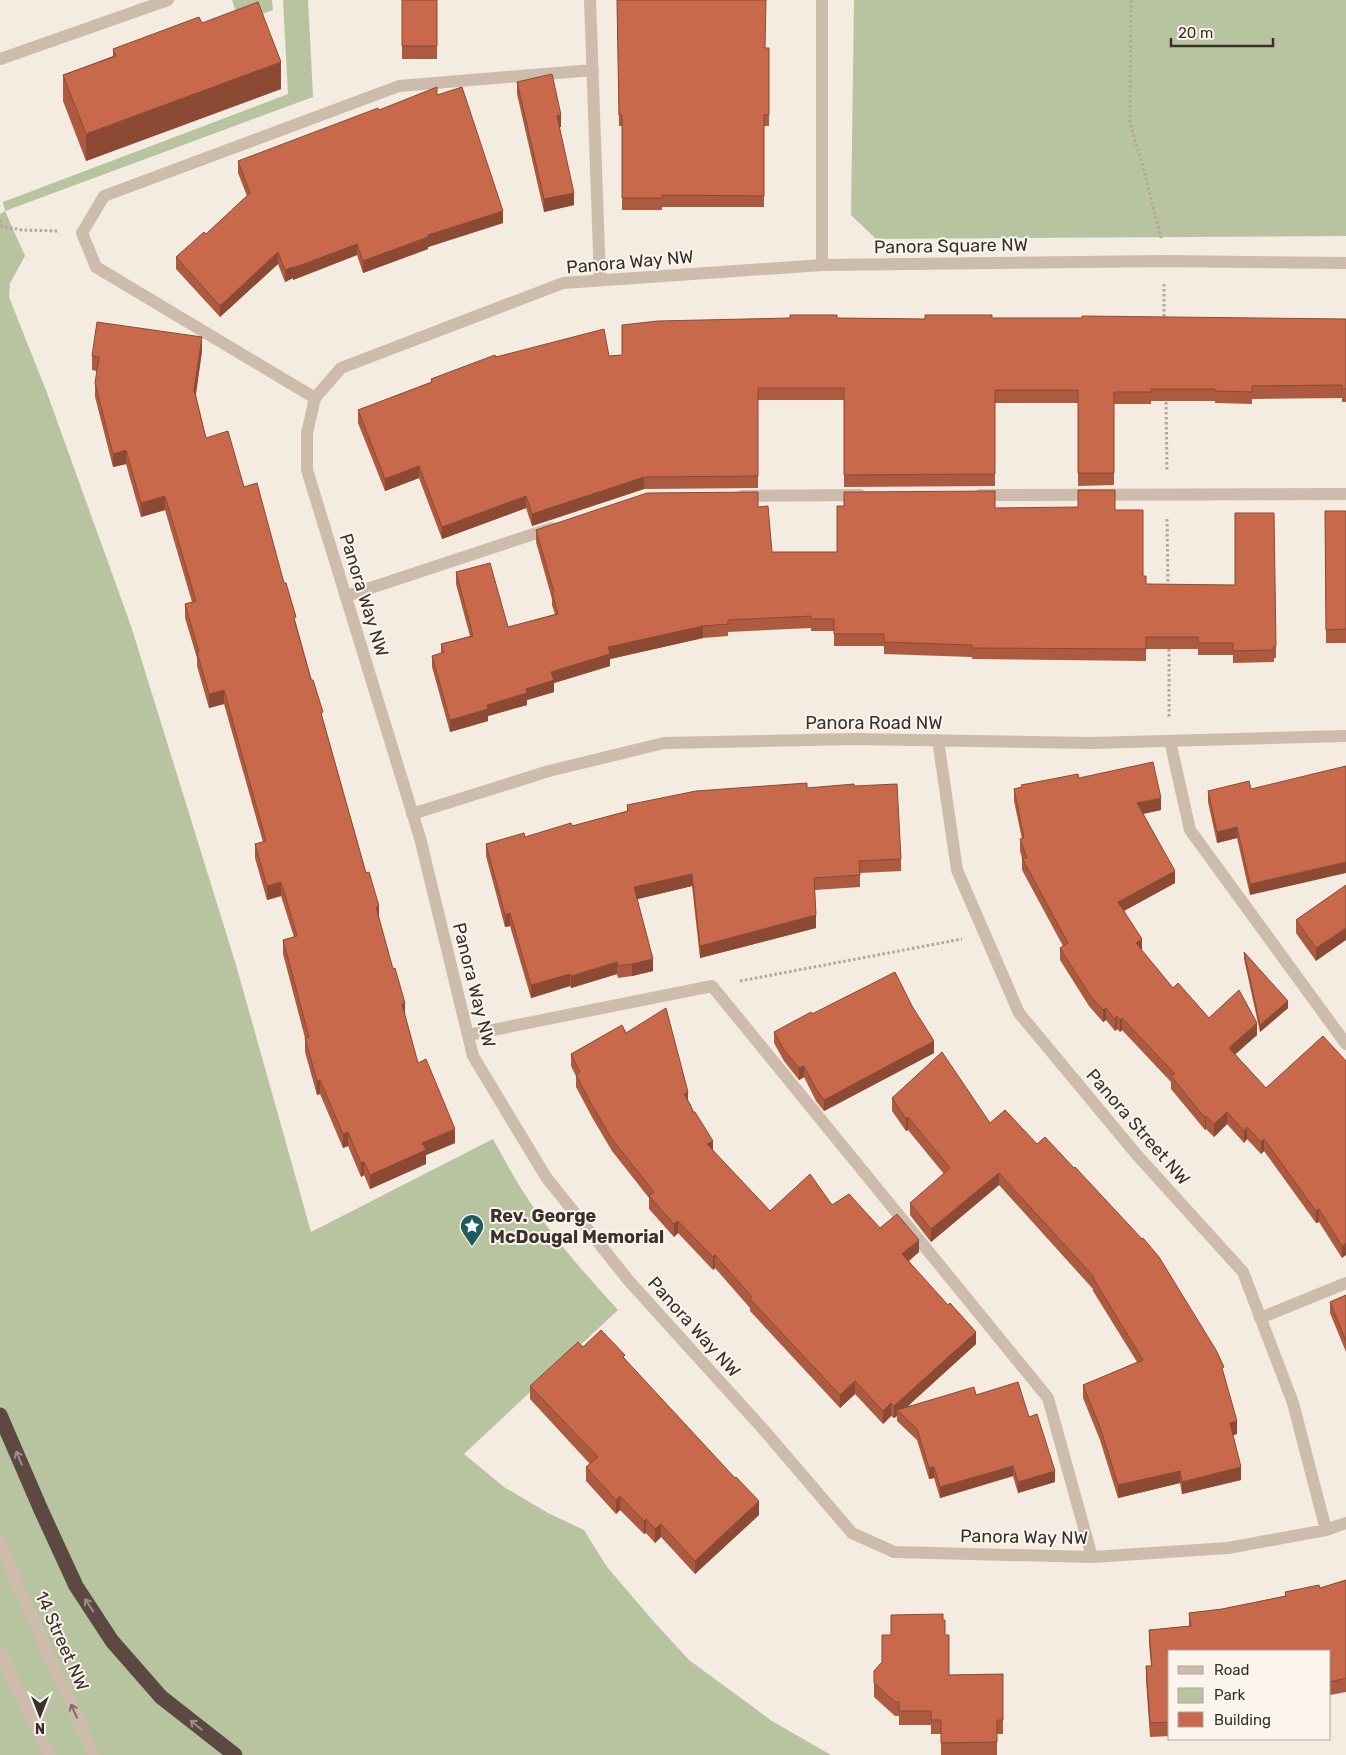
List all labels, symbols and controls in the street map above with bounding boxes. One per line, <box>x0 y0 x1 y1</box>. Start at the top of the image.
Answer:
scale bar <box>1171 15 1274 47</box>
text: 20 m <box>1178 24 1213 42</box>
street label: Panora Square NW <box>874 234 1028 258</box>
street label: Panora Way NW <box>565 245 695 279</box>
street label: Panora Way NW <box>335 531 393 659</box>
street label: Panora Road NW <box>805 712 943 734</box>
street label: Panora Way NW <box>448 920 500 1050</box>
street label: Panora Street NW <box>1081 1064 1195 1190</box>
place label: Rev. George McDougal Memorial <box>490 1205 664 1248</box>
place icon: Rev. George McDougal Memorial <box>459 1213 485 1247</box>
street label: Panora Way NW <box>643 1272 745 1382</box>
one-way arrow <box>13 1451 23 1466</box>
street label: Panora Way NW <box>960 1525 1088 1549</box>
street label: 14 Street NW <box>30 1588 94 1694</box>
one-way arrow <box>83 1598 94 1612</box>
legend <box>1168 1650 1331 1740</box>
text: Road <box>1214 1661 1250 1679</box>
text: Park <box>1214 1686 1245 1704</box>
north arrow <box>15 1690 65 1740</box>
one-way arrow <box>68 1704 78 1719</box>
text: Building <box>1214 1711 1271 1729</box>
text: N <box>35 1719 45 1736</box>
one-way arrow <box>190 1720 203 1731</box>

